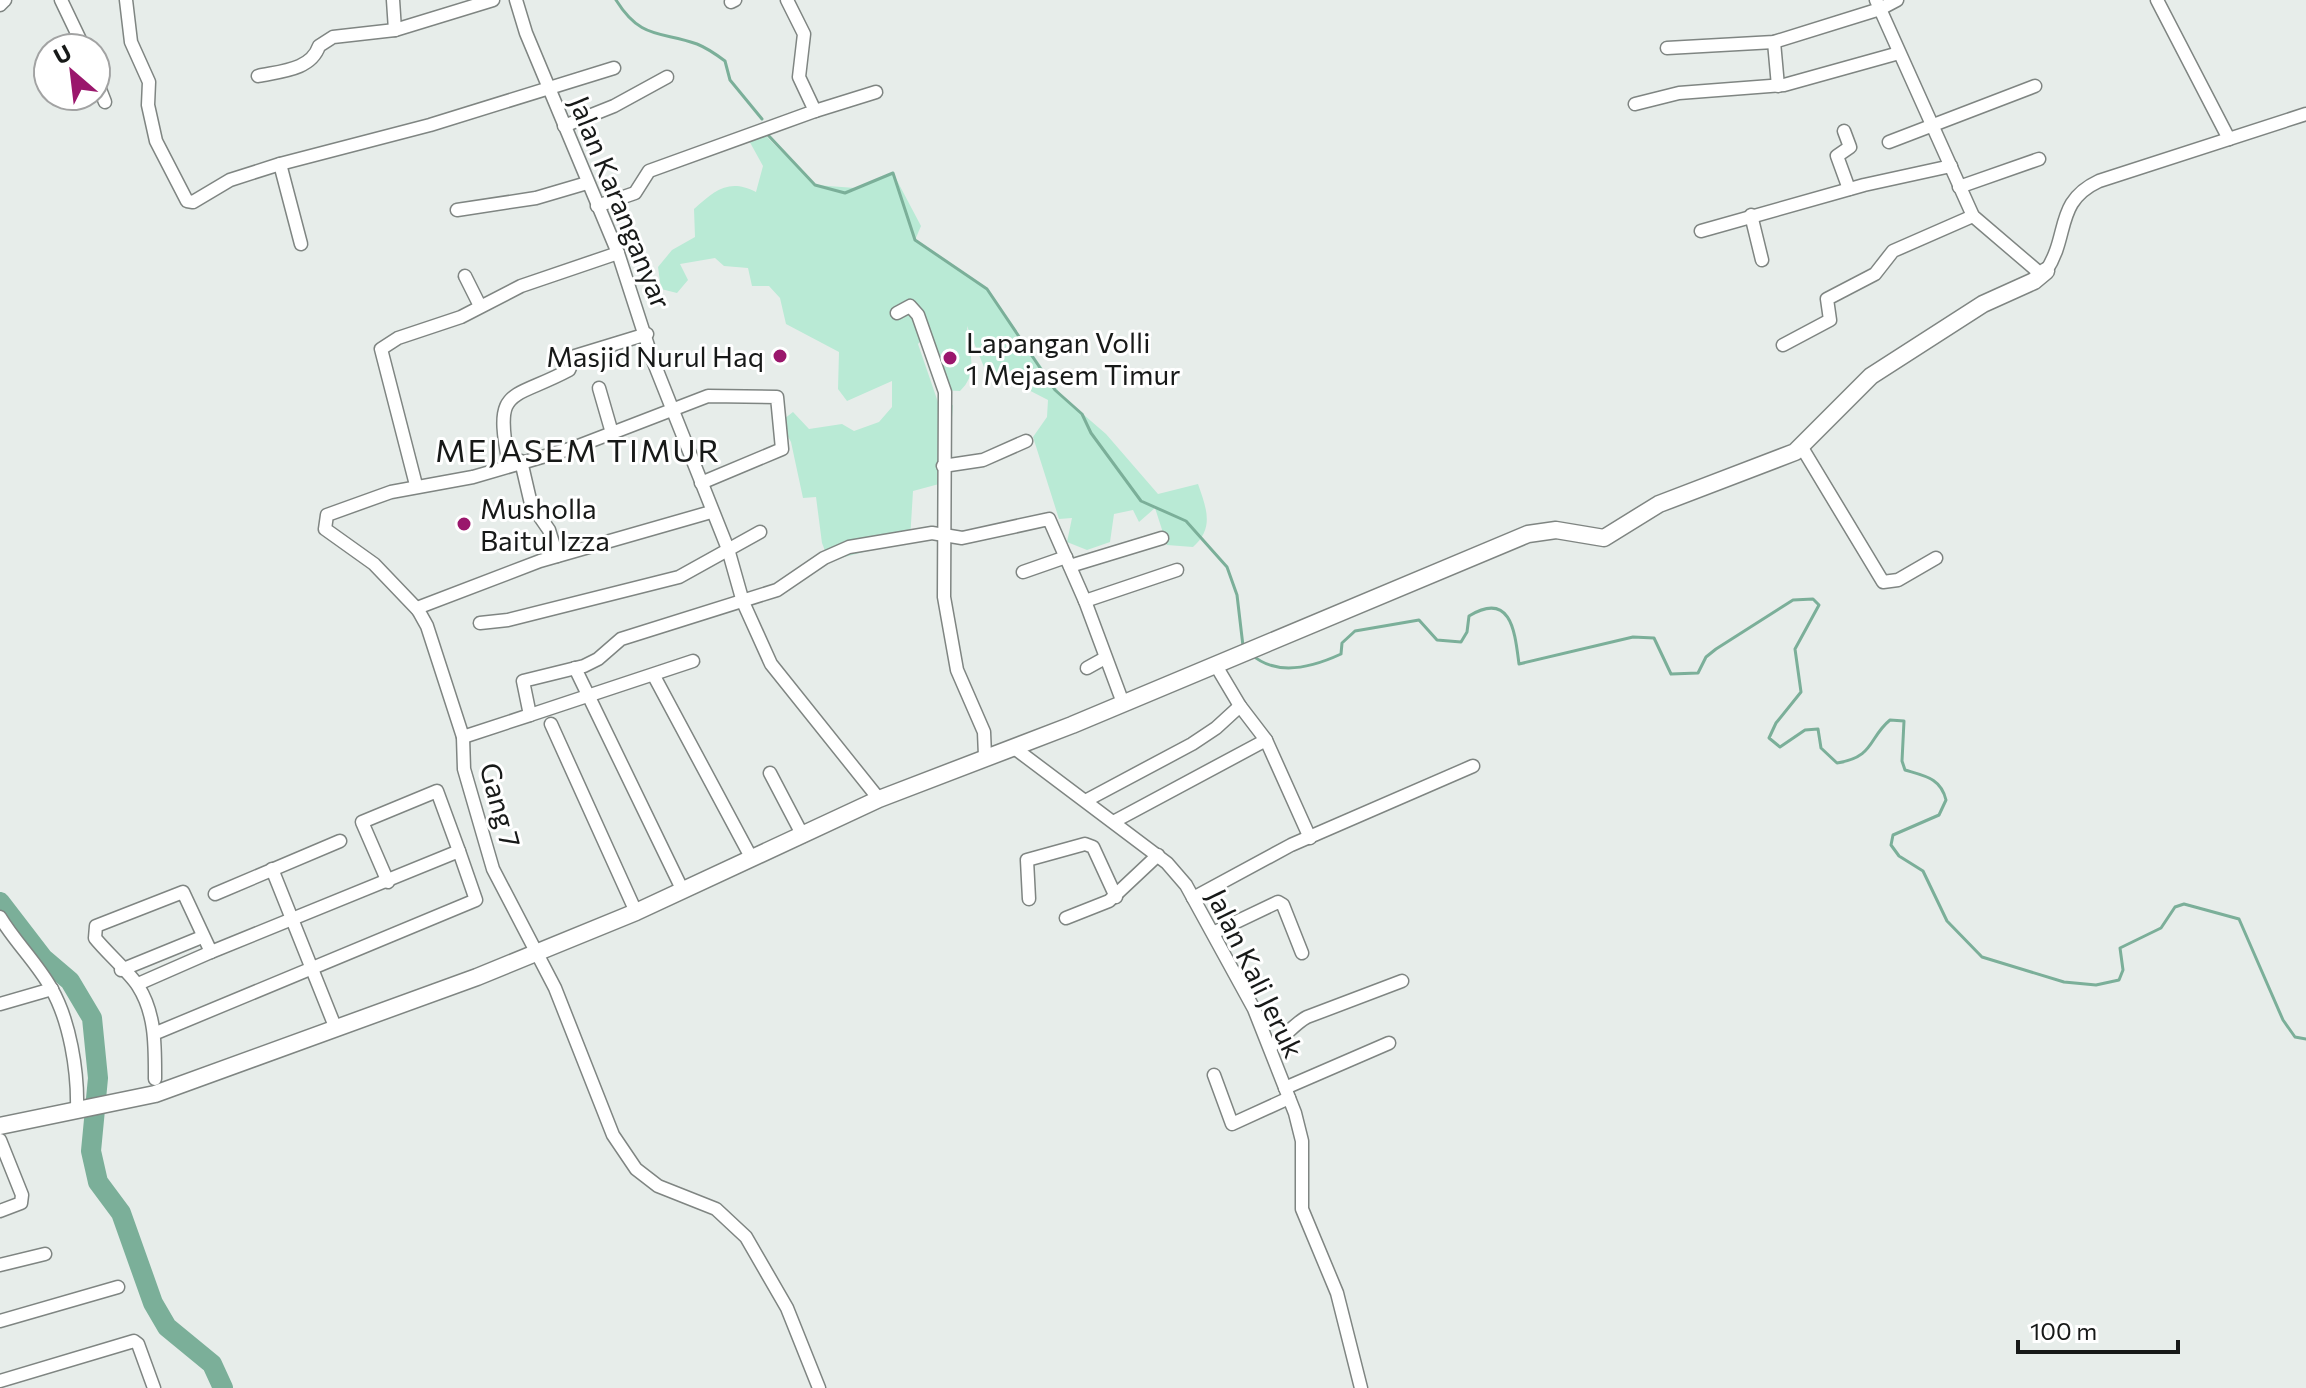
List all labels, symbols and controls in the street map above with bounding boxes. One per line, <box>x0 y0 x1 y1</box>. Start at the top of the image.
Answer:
north arrow <box>32 32 112 112</box>
text: U <box>49 38 76 70</box>
street label: Jalan Karanganyar <box>563 91 679 313</box>
place label: Lapangan Volli 1 Mejasem Timur <box>966 325 1180 391</box>
place label: Masjid Nurul Haq <box>546 339 764 373</box>
marker: Masjid Nurul Haq <box>771 347 789 365</box>
marker: Lapangan Volli 1 Mejasem Timur <box>941 349 959 367</box>
district label: MEJASEM TIMUR <box>435 429 721 469</box>
place label: Musholla Baitul Izza <box>480 491 610 557</box>
marker: Musholla Baitul Izza <box>455 515 473 533</box>
street label: Gang 7 <box>473 759 529 851</box>
street label: Jalan Kali Jeruk <box>1200 883 1312 1063</box>
scale bar <box>2018 1304 2178 1354</box>
text: 100 m <box>2030 1316 2097 1345</box>

